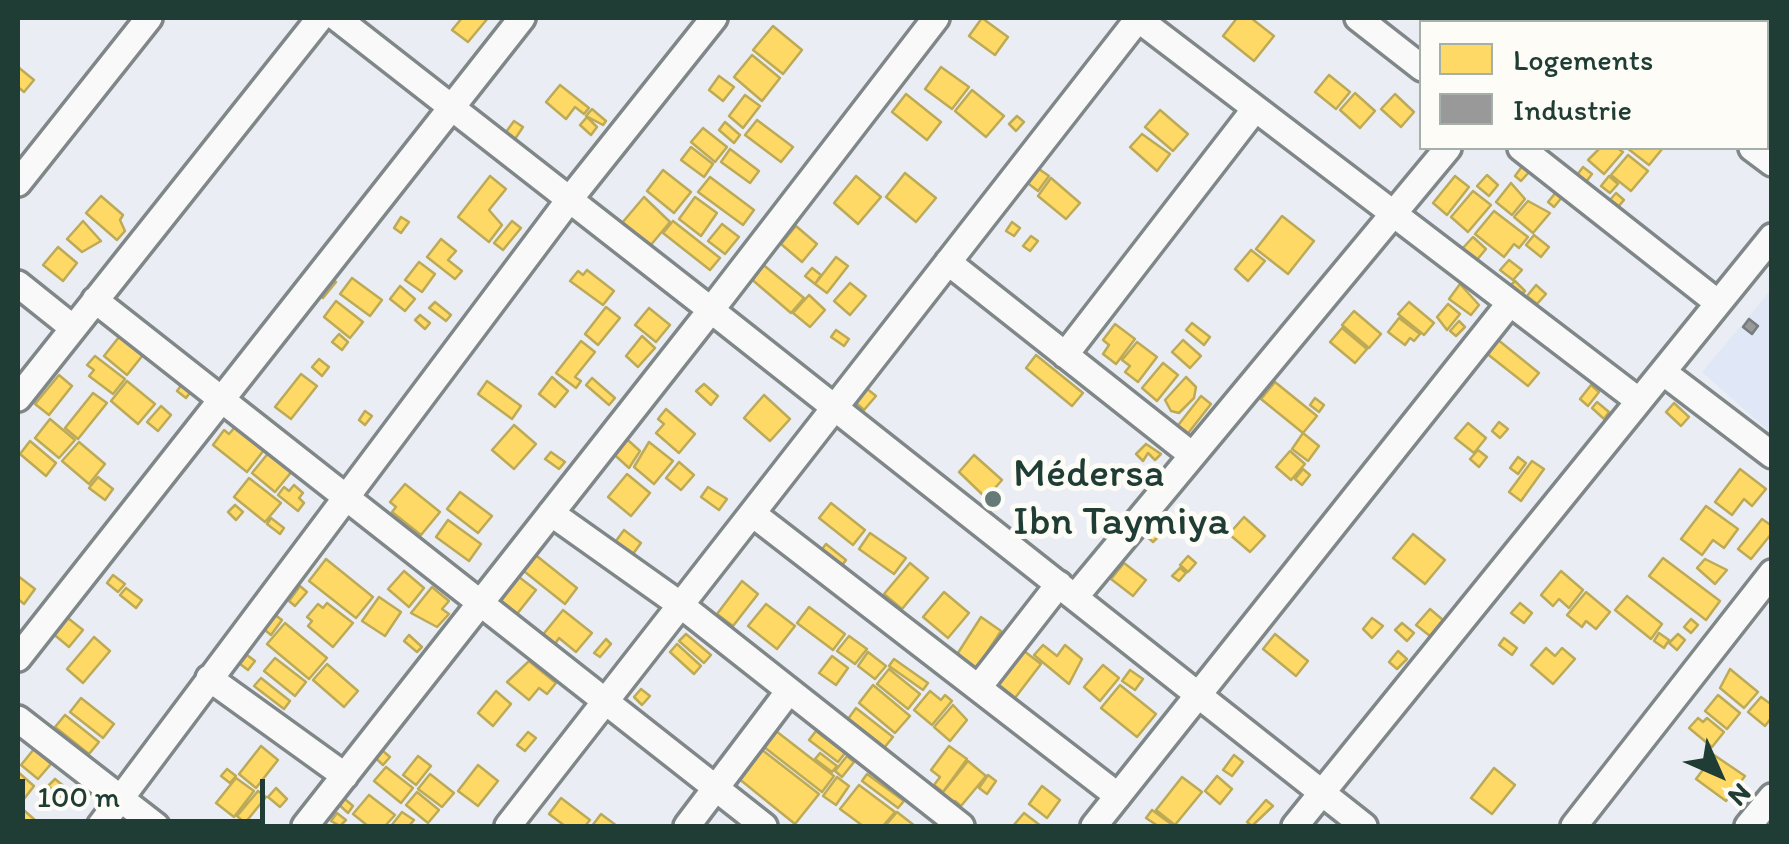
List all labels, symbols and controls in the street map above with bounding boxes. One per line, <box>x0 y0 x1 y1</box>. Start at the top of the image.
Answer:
legend <box>1419 20 1769 150</box>
text: Logements <box>1513 41 1653 78</box>
text: Industrie <box>1513 91 1632 128</box>
place label: Médersa Ibn Taymiya <box>1013 450 1229 548</box>
marker: Médersa Ibn Taymiya <box>982 488 1004 510</box>
north arrow <box>1669 724 1769 824</box>
scale bar <box>25 759 270 821</box>
text: N <box>1722 777 1759 814</box>
text: 100 m <box>37 778 120 815</box>

